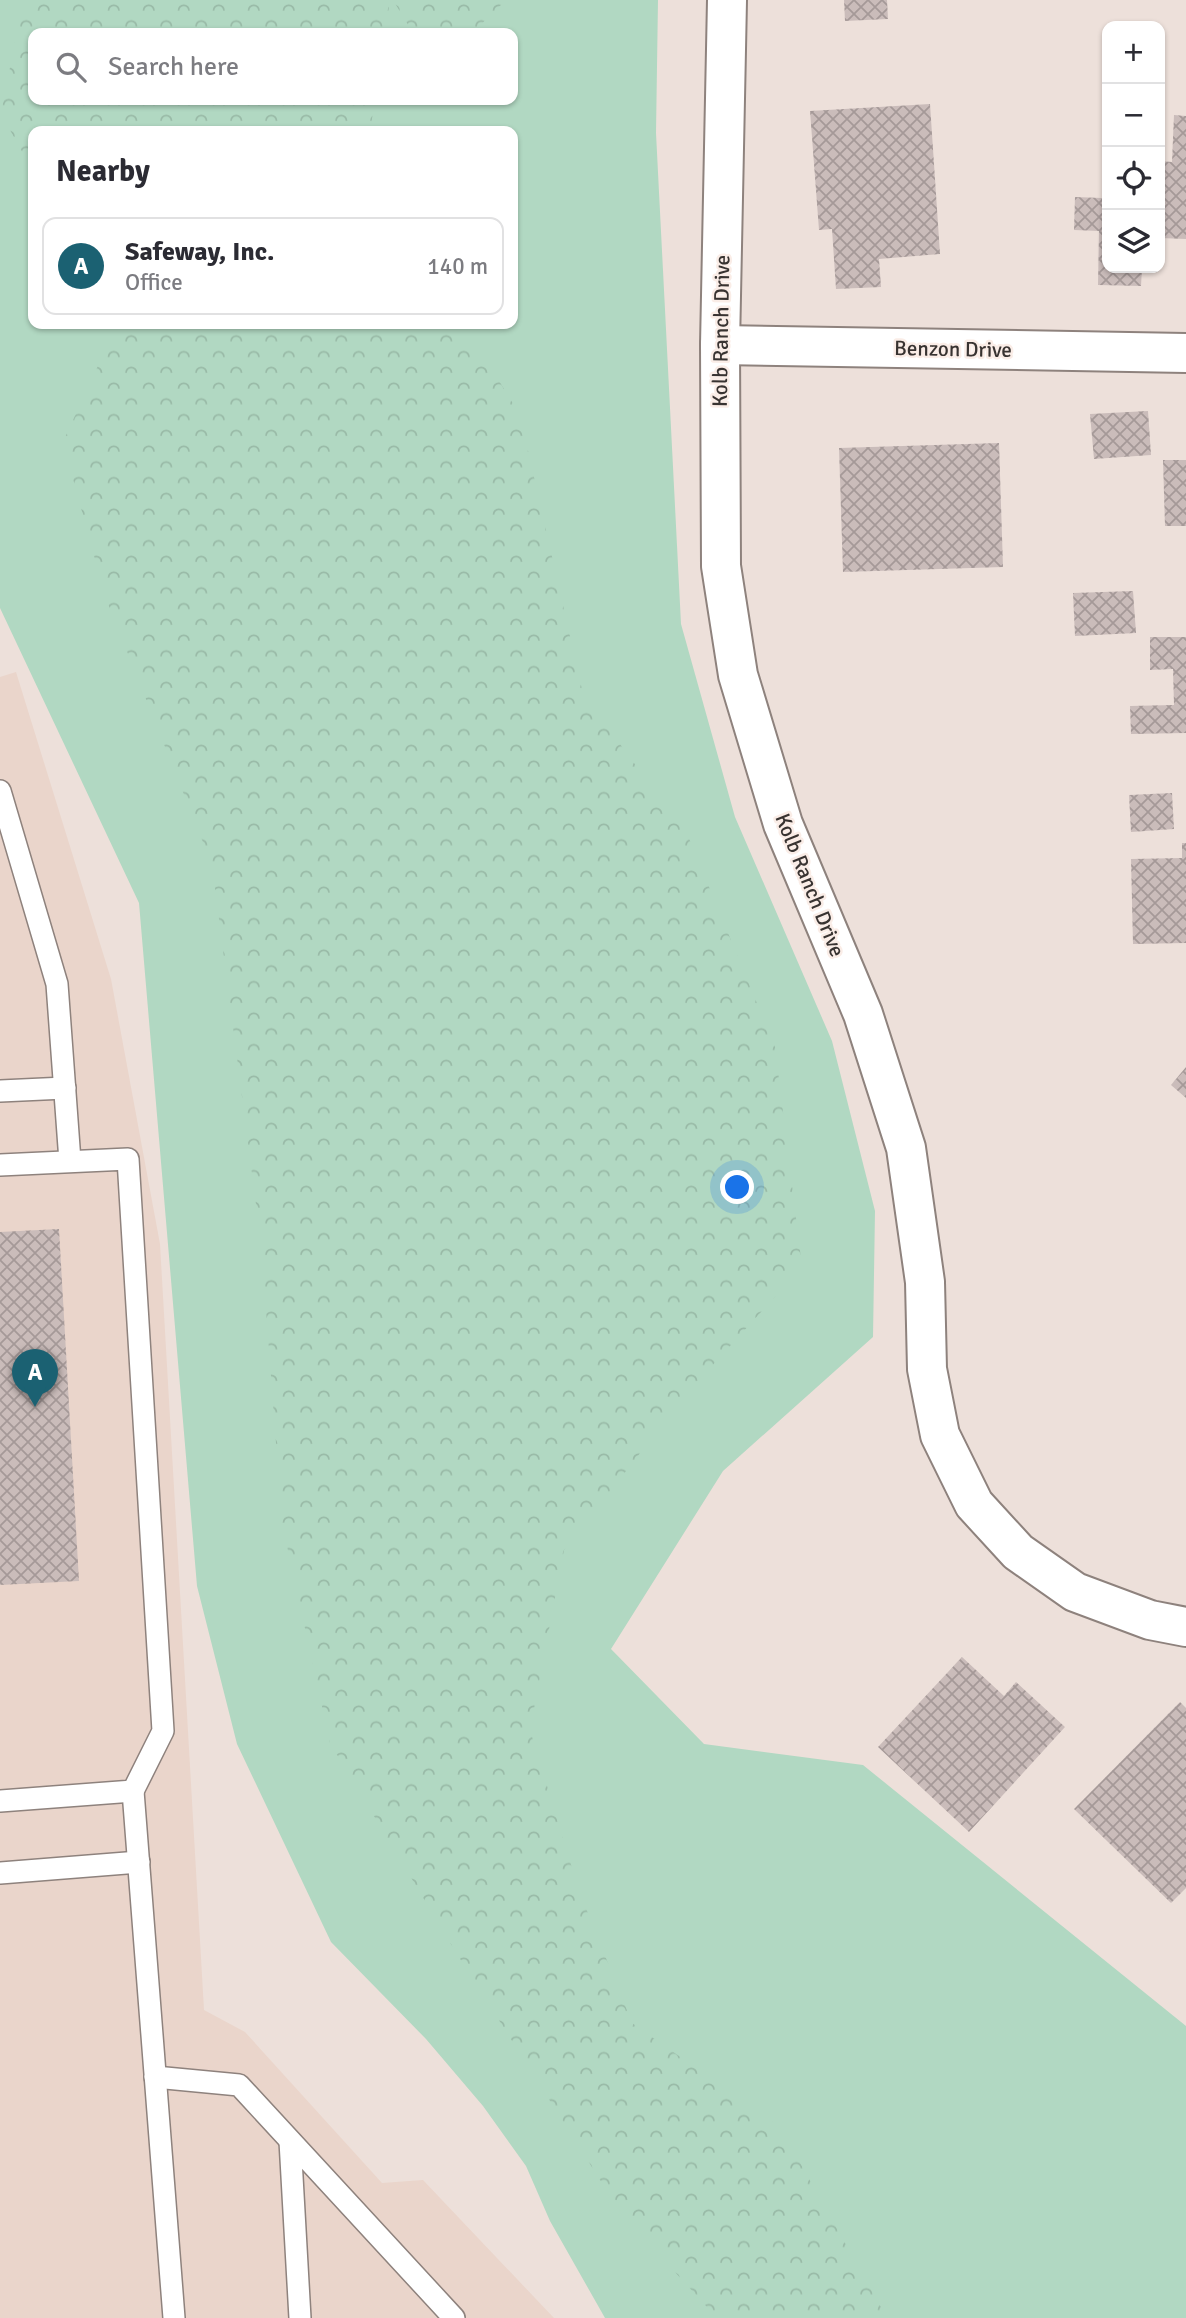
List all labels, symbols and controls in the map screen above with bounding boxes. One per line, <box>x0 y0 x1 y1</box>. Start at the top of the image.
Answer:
map controls <box>1102 21 1165 273</box>
button: + <box>1102 21 1165 84</box>
search box <box>28 28 518 105</box>
icon: search <box>52 48 90 86</box>
text: Search here <box>108 51 239 83</box>
button: − <box>1102 84 1165 147</box>
button: locate <box>1102 147 1165 210</box>
text: Nearby <box>56 153 150 190</box>
button: layers <box>1102 210 1165 273</box>
text: Safeway, Inc. <box>125 236 274 268</box>
text: A <box>74 252 88 281</box>
text: 140 m <box>427 252 488 281</box>
street label: Kolb Ranch Drive <box>707 255 735 407</box>
text: Office <box>125 268 183 297</box>
street label: Benzon Drive <box>894 335 1012 363</box>
street label: Kolb Ranch Drive <box>769 809 851 961</box>
your location <box>720 1170 754 1204</box>
pin: A <box>12 1349 58 1407</box>

